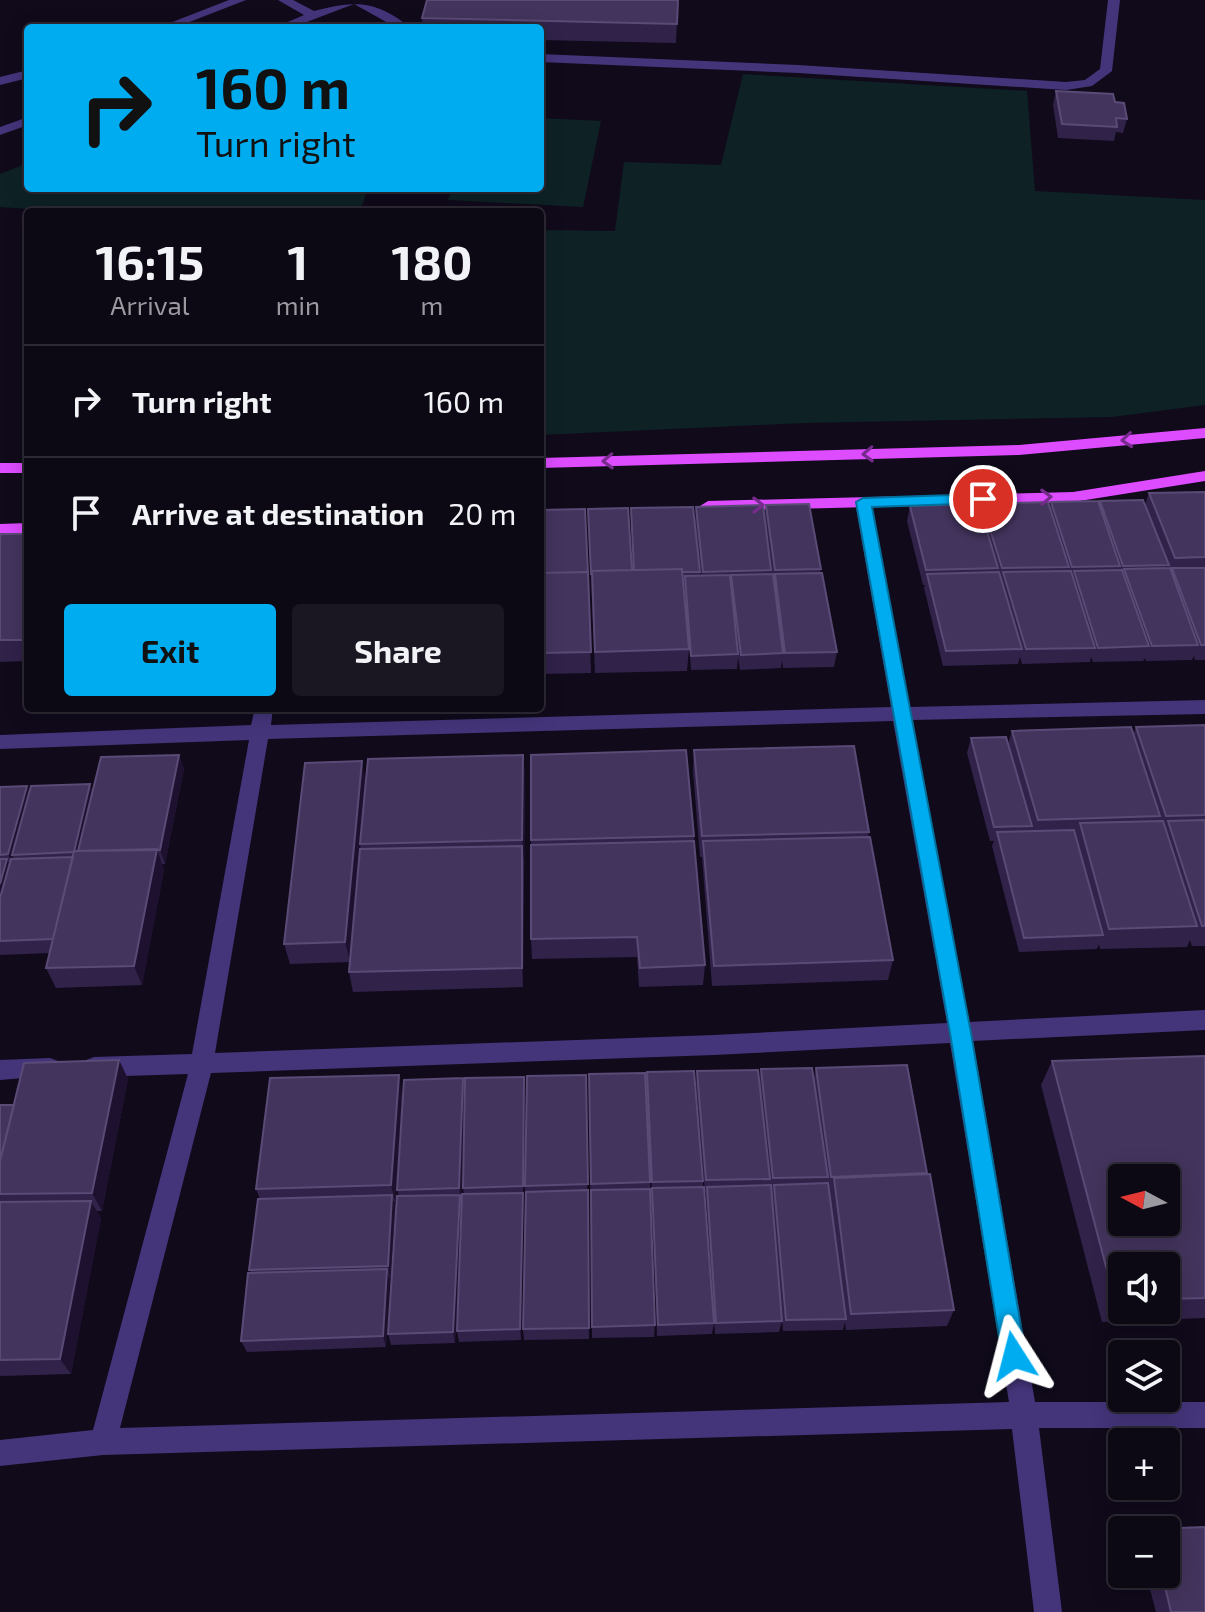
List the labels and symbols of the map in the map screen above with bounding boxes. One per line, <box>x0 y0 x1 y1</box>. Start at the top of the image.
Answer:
one-way arrow <box>1120 432 1133 449</box>
one-way arrow <box>861 446 874 463</box>
one-way arrow <box>601 453 614 470</box>
pin <box>949 465 1017 533</box>
one-way arrow <box>1040 489 1053 506</box>
one-way arrow <box>752 497 765 514</box>
north arrow <box>1108 1164 1180 1236</box>
position arrow <box>972 1314 1056 1398</box>

